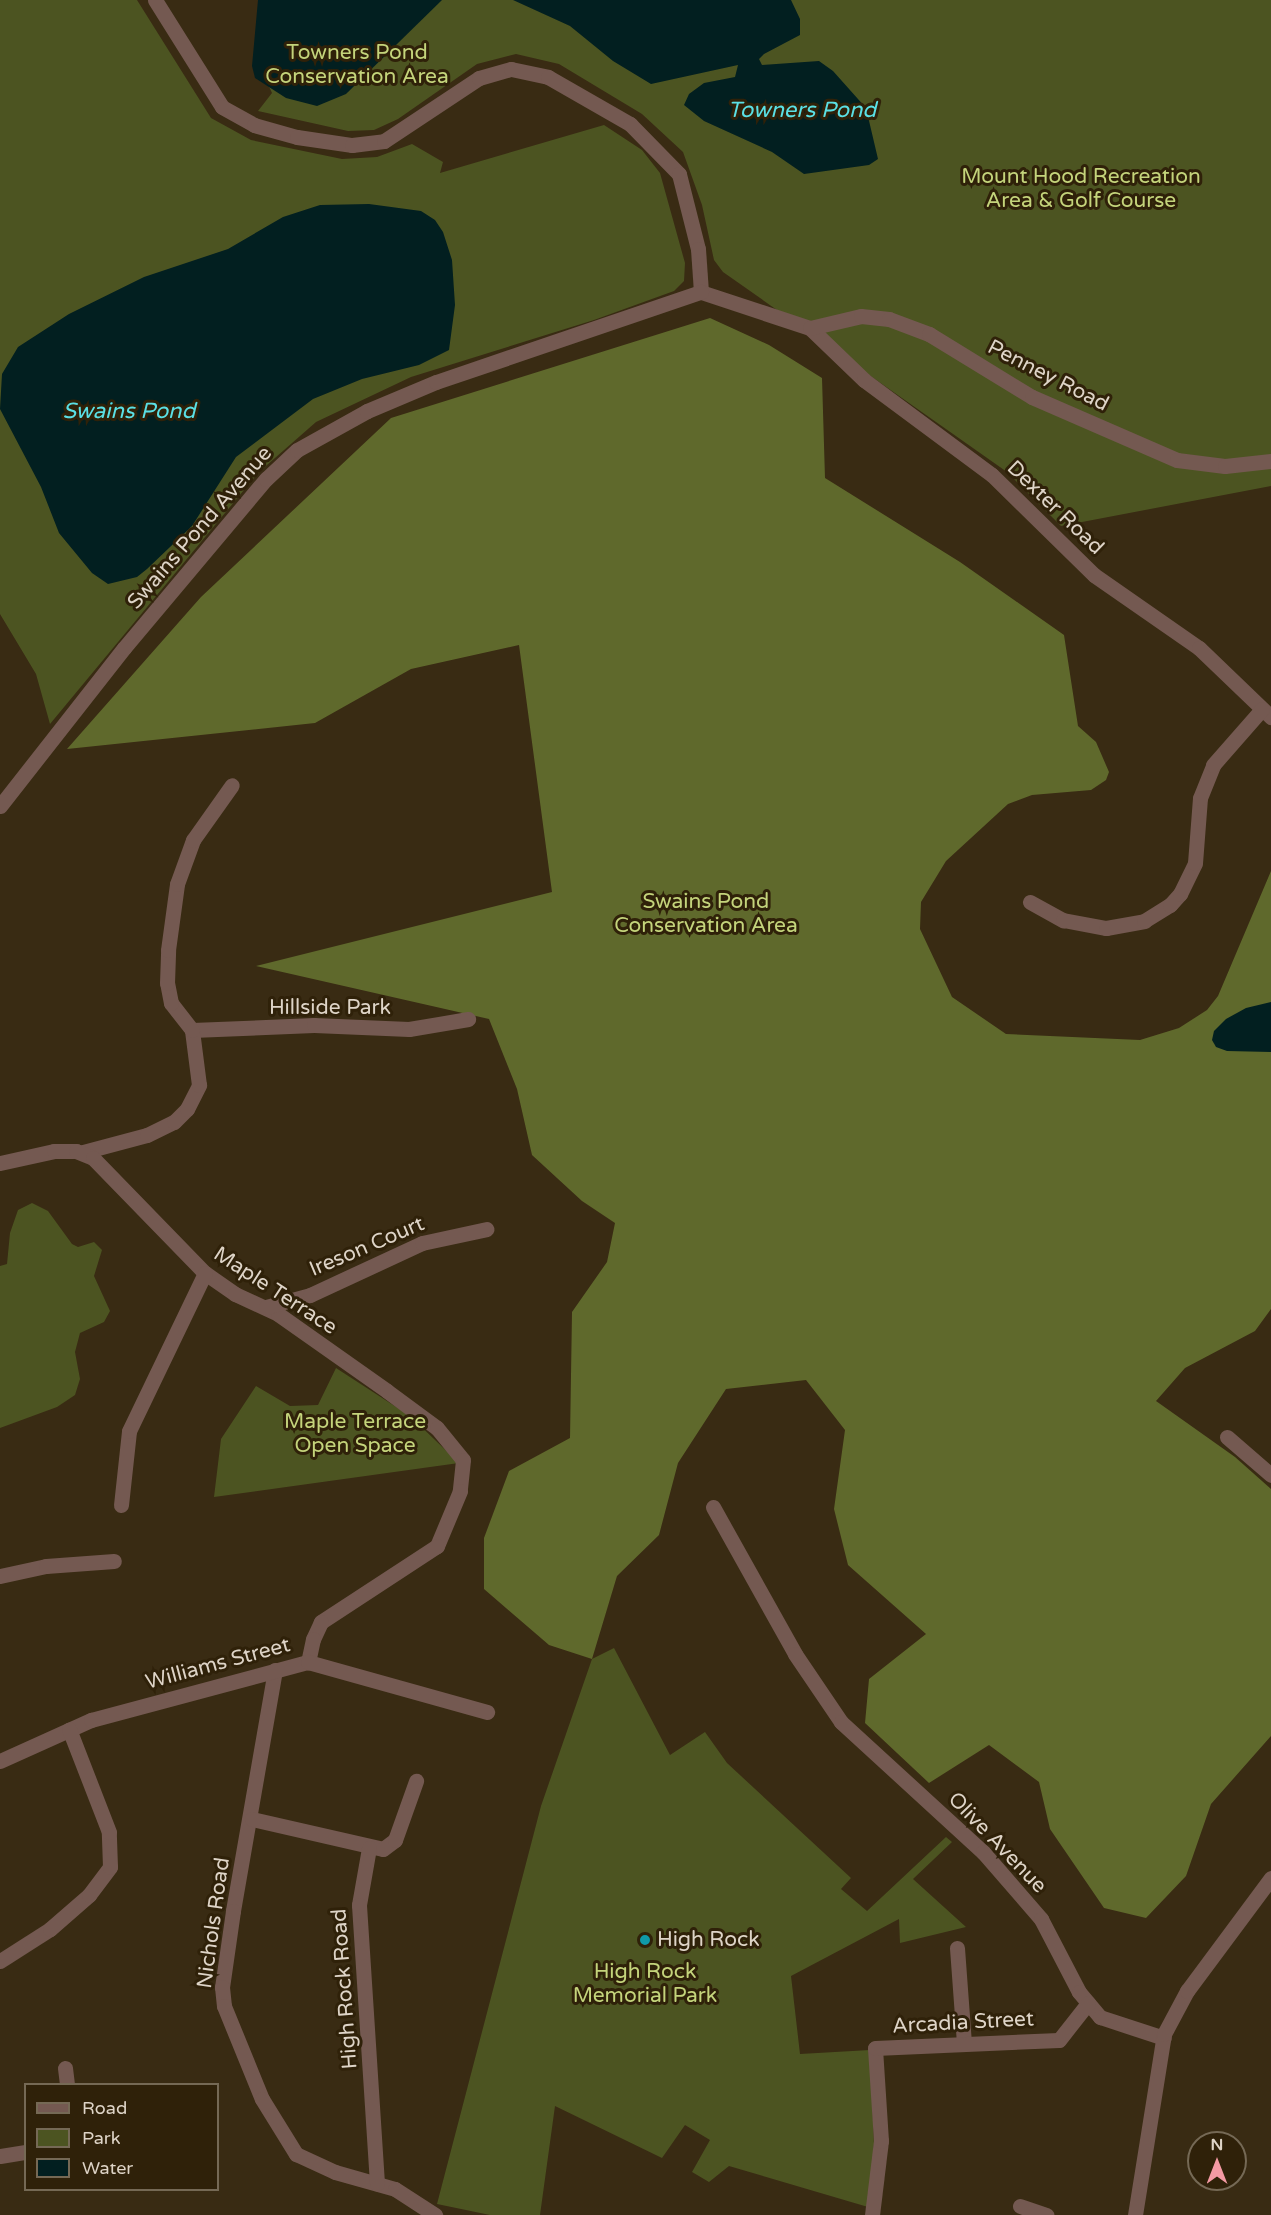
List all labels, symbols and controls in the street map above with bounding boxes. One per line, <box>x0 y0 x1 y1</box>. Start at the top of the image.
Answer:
park label: Towners Pond Conservation Area <box>265 40 449 90</box>
water label: Towners Pond <box>728 98 876 124</box>
park label: Mount Hood Recreation Area & Golf Course <box>961 164 1201 214</box>
street label: Penney Road <box>983 335 1113 417</box>
water label: Swains Pond <box>63 399 195 425</box>
street label: Swains Pond Avenue <box>122 441 278 615</box>
street label: Dexter Road <box>1001 456 1109 560</box>
park label: Swains Pond Conservation Area <box>614 889 798 939</box>
street label: Hillside Park <box>269 995 391 1021</box>
street label: Ireson Court <box>306 1211 428 1283</box>
street label: Maple Terrace <box>209 1242 341 1340</box>
park label: Maple Terrace Open Space <box>284 1409 426 1459</box>
street label: Williams Street <box>143 1633 293 1695</box>
street label: Olive Avenue <box>943 1787 1051 1899</box>
street label: Nichols Road <box>192 1856 236 1990</box>
street label: High Rock Road <box>327 1908 363 2070</box>
place label: High Rock <box>657 1927 760 1953</box>
marker: High Rock <box>638 1933 652 1947</box>
park label: High Rock Memorial Park <box>573 1959 717 2009</box>
street label: Arcadia Street <box>891 2007 1035 2039</box>
legend <box>24 2083 219 2191</box>
text: Road <box>82 2097 127 2119</box>
text: Park <box>82 2127 120 2149</box>
north arrow <box>1187 2131 1247 2191</box>
text: N <box>1211 2135 1223 2155</box>
text: Water <box>82 2157 133 2179</box>

